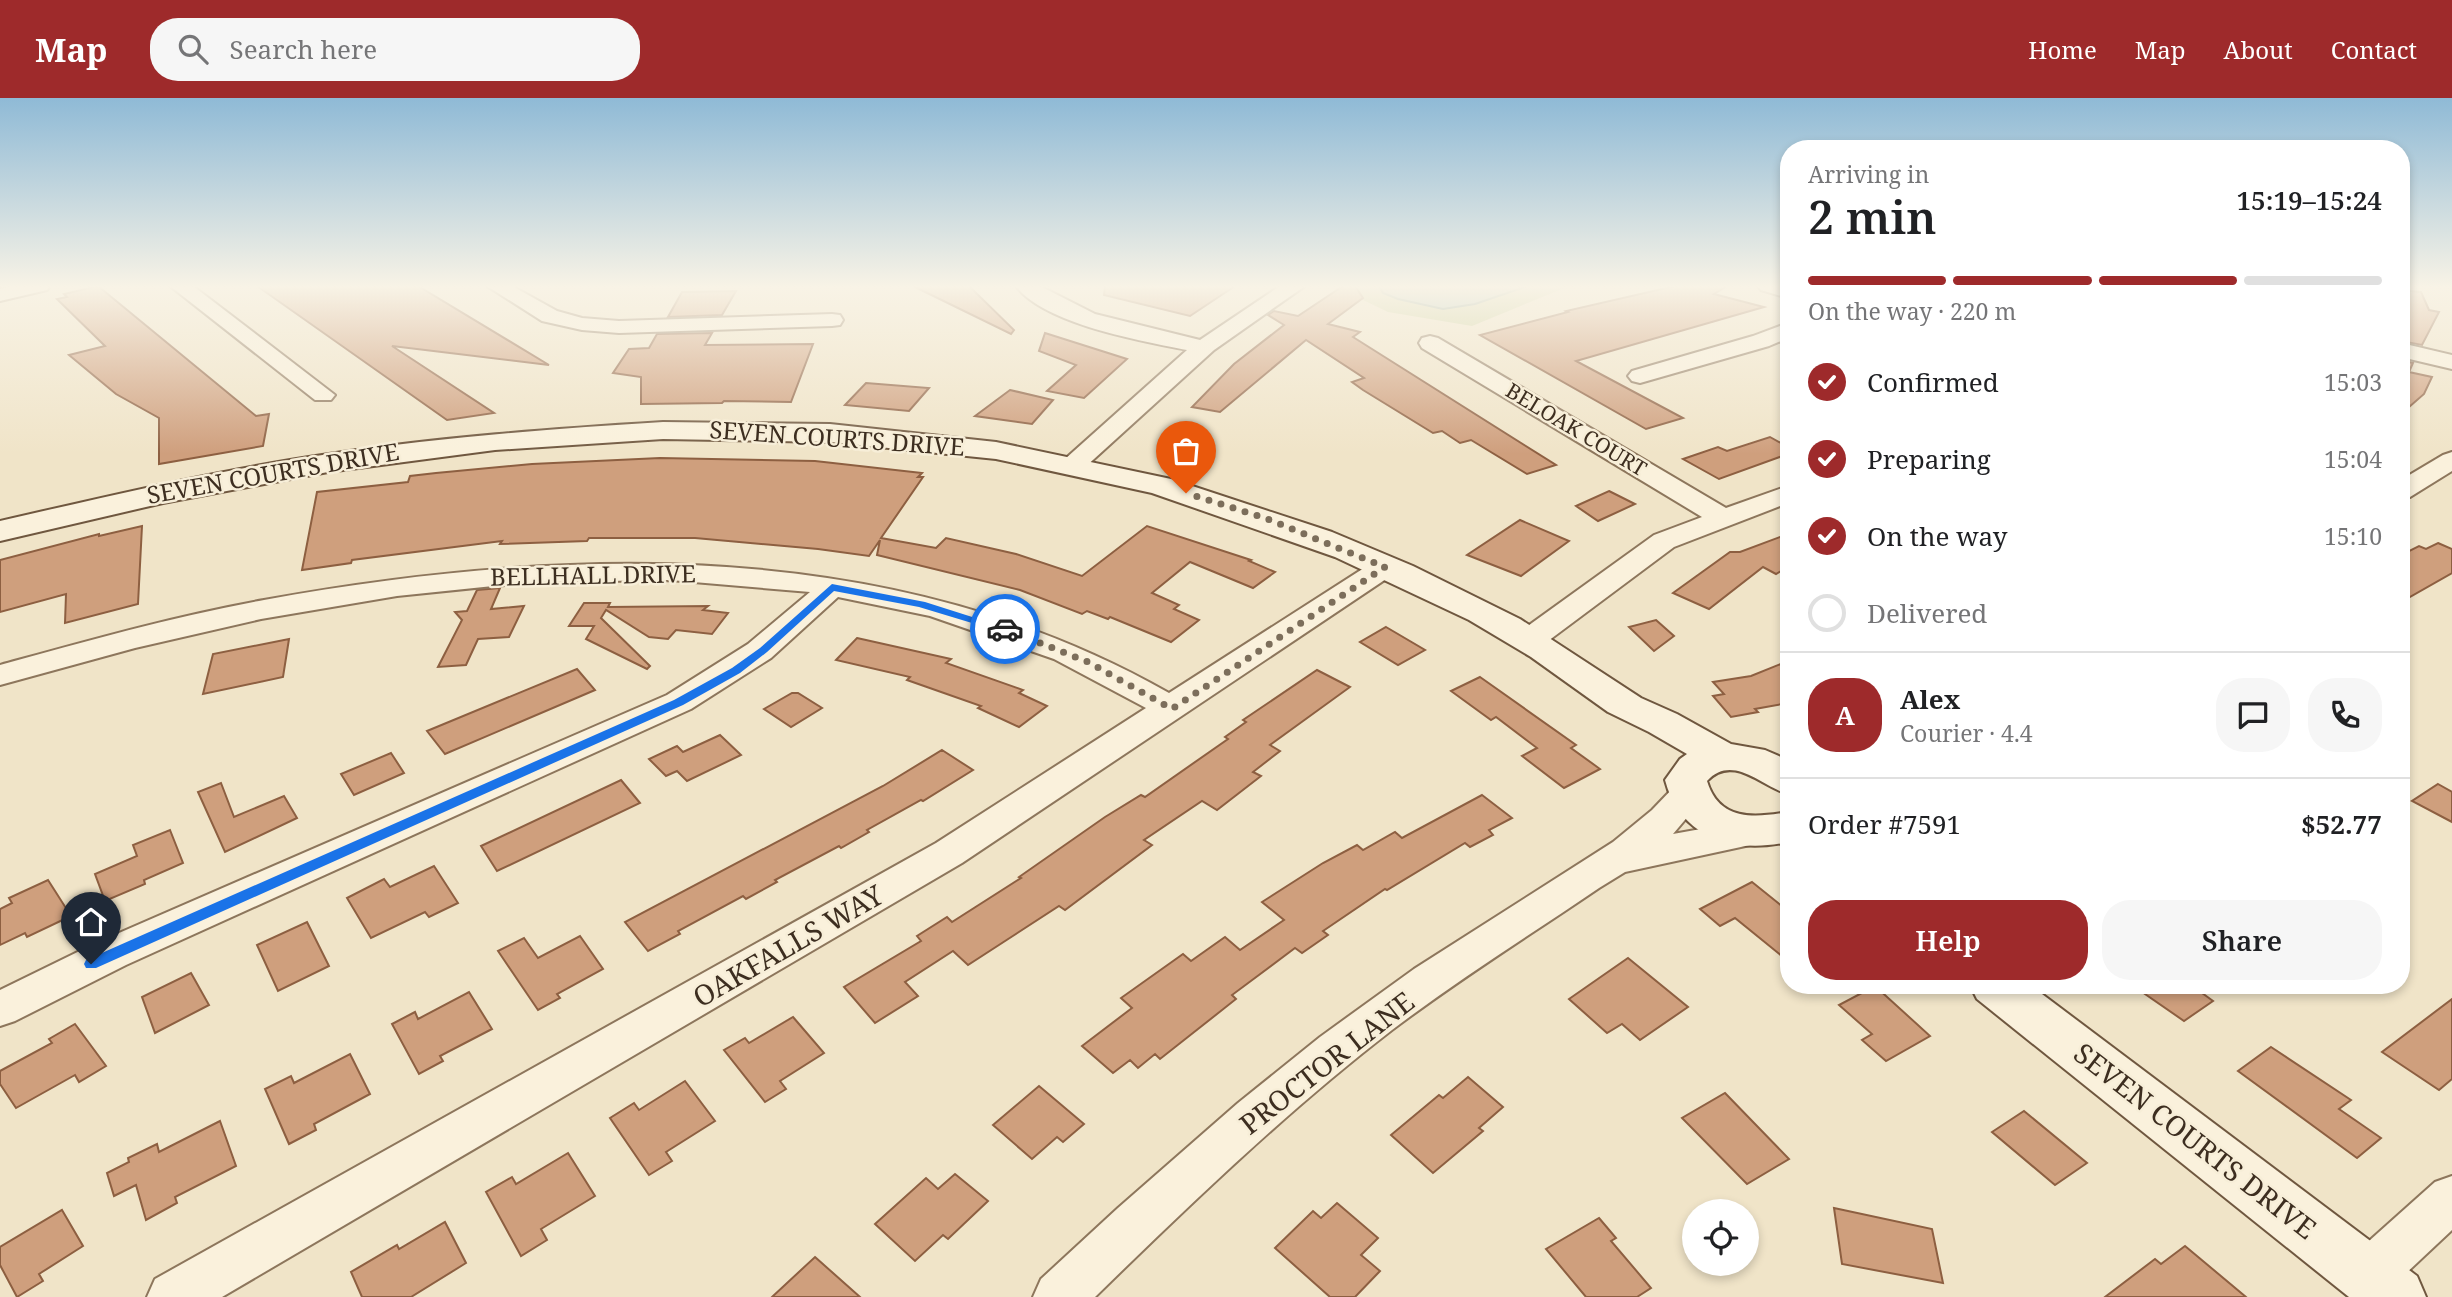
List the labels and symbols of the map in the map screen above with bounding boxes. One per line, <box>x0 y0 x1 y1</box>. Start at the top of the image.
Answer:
street label: BELOAK COURT <box>1501 376 1652 482</box>
street label: SEVEN COURTS DRIVE <box>709 412 966 463</box>
pin <box>1156 421 1216 493</box>
street label: SEVEN COURTS DRIVE <box>144 434 401 511</box>
street label: BELLHALL DRIVE <box>490 556 696 593</box>
courier <box>970 594 1040 664</box>
street label: OAKFALLS WAY <box>685 875 890 1015</box>
pin <box>61 892 121 964</box>
street label: PROCTOR LANE <box>1231 982 1422 1142</box>
street label: SEVEN COURTS DRIVE <box>2067 1034 2325 1247</box>

